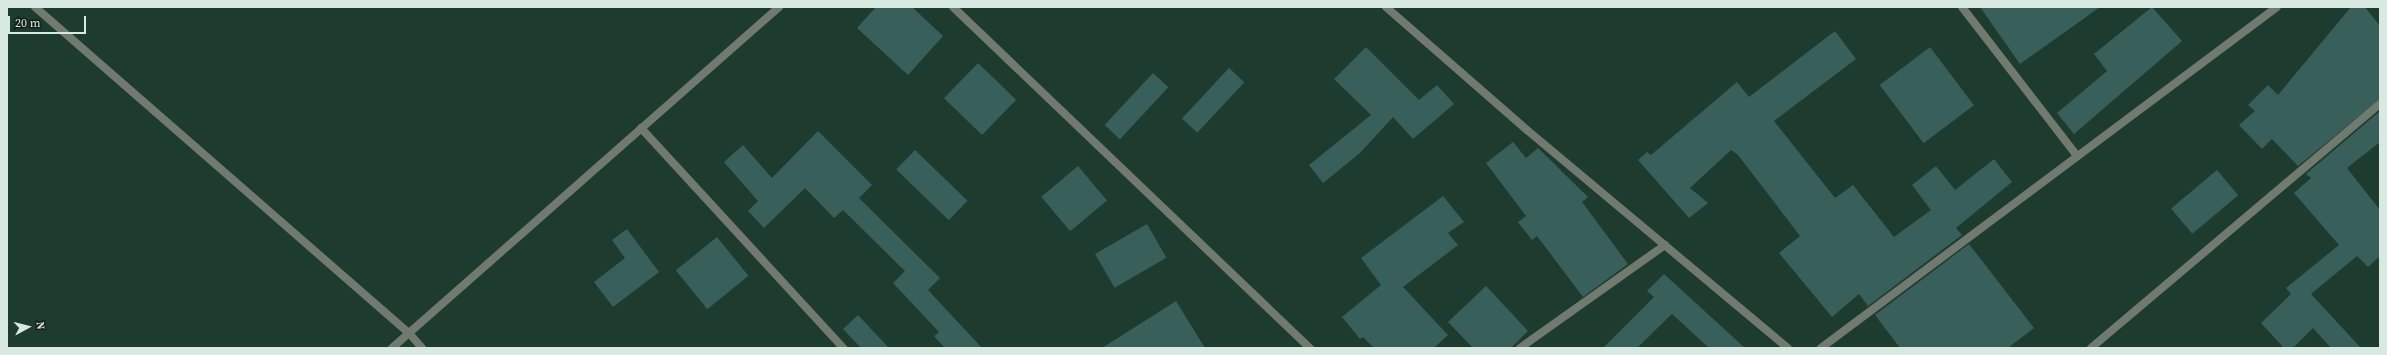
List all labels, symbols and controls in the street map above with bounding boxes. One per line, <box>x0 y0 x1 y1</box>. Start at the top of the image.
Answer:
scale bar <box>10 8 88 34</box>
text: 20 m <box>15 15 41 31</box>
north arrow <box>8 307 48 347</box>
text: N <box>32 321 48 330</box>

